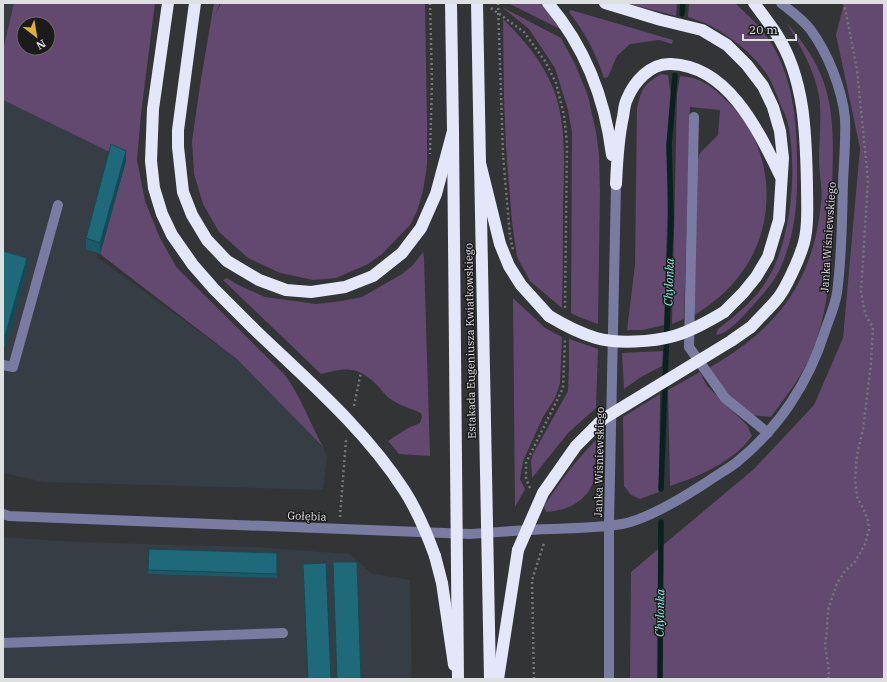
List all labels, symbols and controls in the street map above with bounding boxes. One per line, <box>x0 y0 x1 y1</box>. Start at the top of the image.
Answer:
north arrow <box>16 16 56 56</box>
scale bar <box>743 16 796 42</box>
text: 20 m <box>749 22 778 37</box>
text: N <box>34 36 48 53</box>
street label: Janka Wiśniewskiego <box>817 181 839 293</box>
street label: Estakada Eugeniusza Kwiatkowskiego <box>461 243 479 439</box>
water label: Chylonka <box>660 257 677 306</box>
street label: Janka Wiśniewskiego <box>591 407 607 517</box>
street label: Gołębia <box>287 508 327 524</box>
water label: Chylonka <box>652 588 667 637</box>

